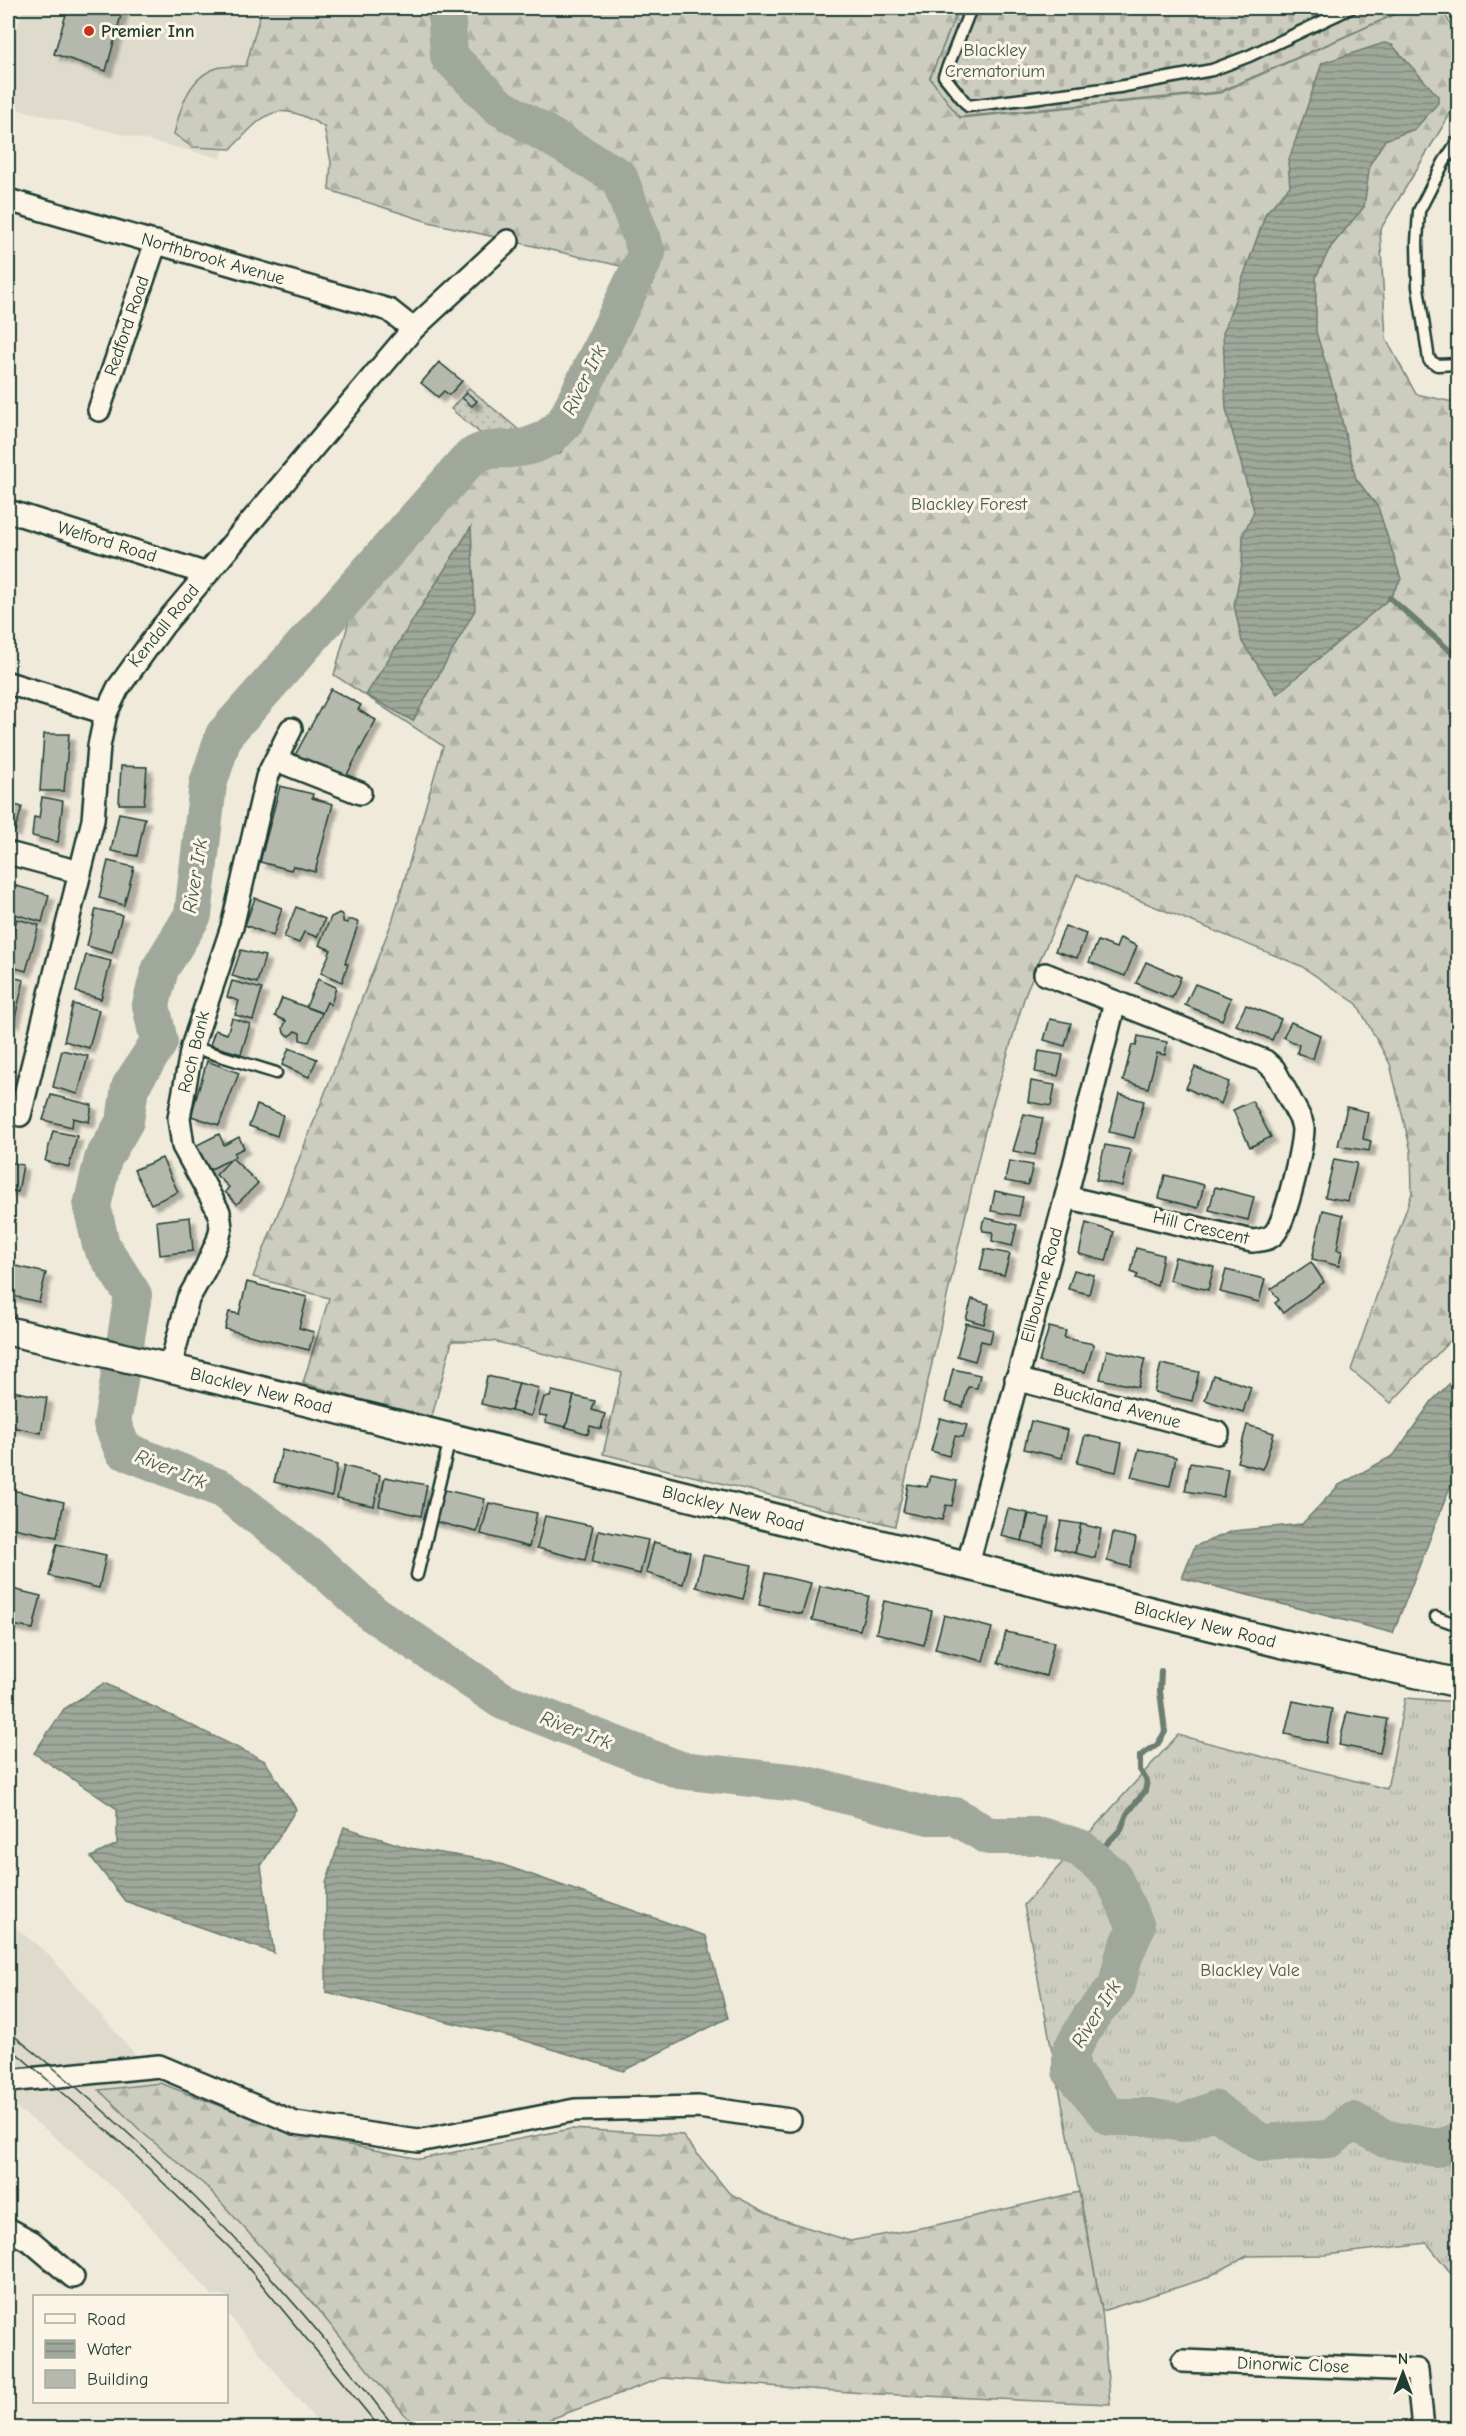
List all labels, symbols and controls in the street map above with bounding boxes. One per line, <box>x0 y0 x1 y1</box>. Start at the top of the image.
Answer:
place label: Premier Inn <box>101 21 195 42</box>
marker: Premier Inn <box>82 24 96 38</box>
park label: Blackley Crematorium <box>945 40 1045 82</box>
street label: Northbrook Avenue <box>139 228 287 290</box>
street label: Redford Road <box>100 273 154 379</box>
water label: River Irk <box>557 341 611 419</box>
park label: Blackley Forest <box>911 494 1028 515</box>
street label: Welford Road <box>55 517 159 567</box>
street label: Kendall Road <box>124 580 204 672</box>
water label: River Irk <box>178 837 212 915</box>
street label: Roch Bank <box>174 1009 214 1095</box>
street label: Hill Crescent <box>1151 1207 1252 1249</box>
street label: Ellbourne Road <box>1017 1225 1067 1345</box>
street label: Blackley New Road <box>188 1363 334 1419</box>
street label: Buckland Avenue <box>1051 1379 1183 1433</box>
water label: River Irk <box>132 1444 210 1494</box>
street label: Blackley New Road <box>660 1481 806 1537</box>
street label: Blackley New Road <box>1132 1597 1278 1653</box>
water label: River Irk <box>537 1706 615 1754</box>
park label: Blackley Vale <box>1200 1960 1300 1981</box>
water label: River Irk <box>1066 1976 1126 2052</box>
legend <box>33 2295 228 2403</box>
text: Road <box>87 2309 126 2330</box>
text: Water <box>87 2339 132 2360</box>
north arrow <box>1373 2343 1433 2403</box>
text: N <box>1398 2350 1408 2368</box>
street label: Dinorwic Close <box>1236 2353 1350 2377</box>
text: Building <box>87 2369 149 2390</box>

